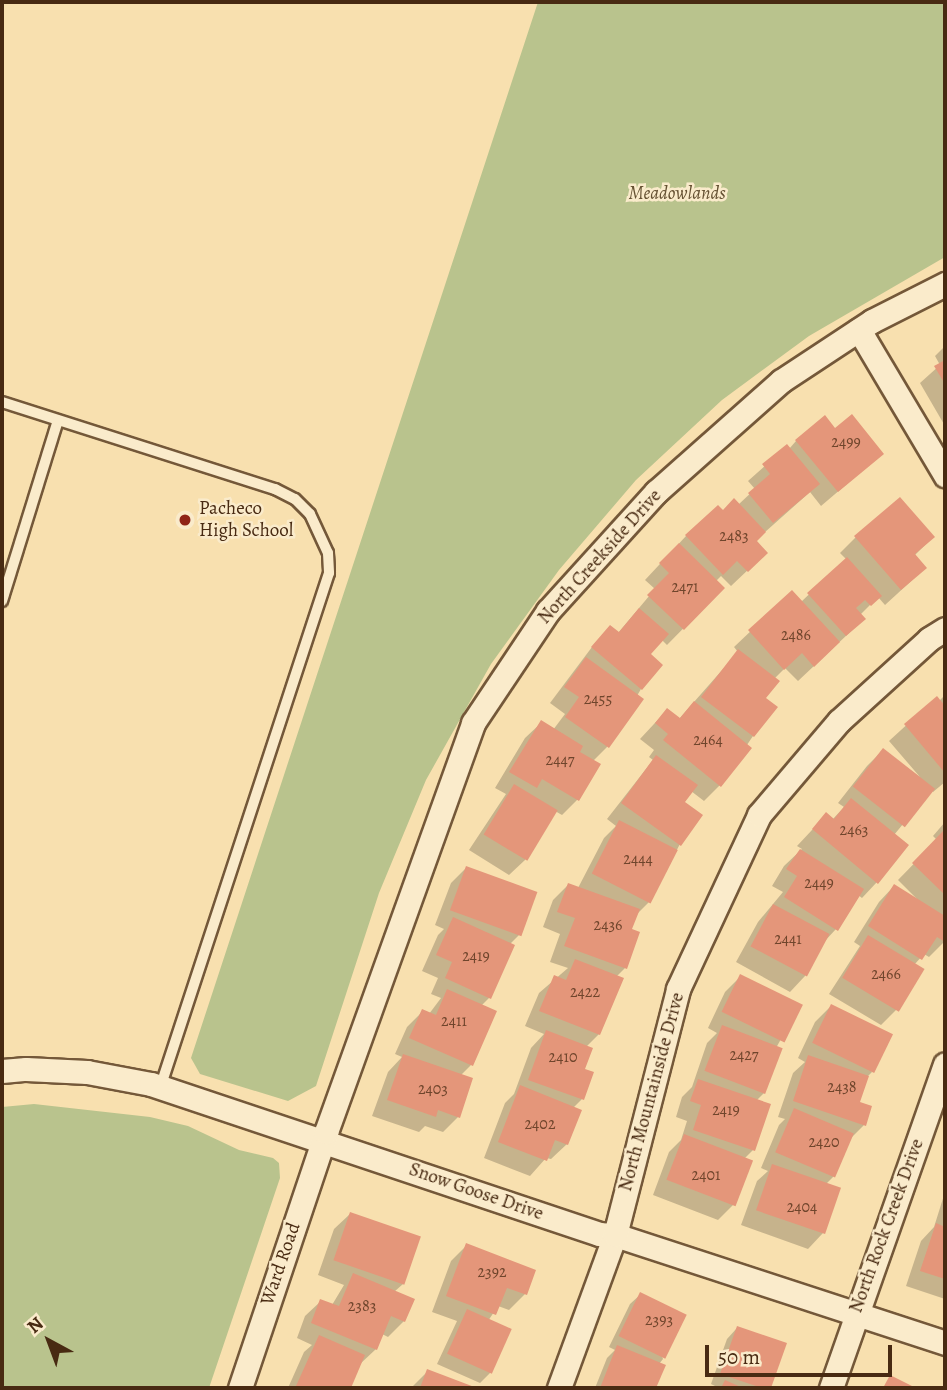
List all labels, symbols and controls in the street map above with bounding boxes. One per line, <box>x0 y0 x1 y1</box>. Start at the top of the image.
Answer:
park label: Meadowlands <box>628 183 726 205</box>
house number: 2499 <box>831 432 861 452</box>
street label: North Creekside Drive <box>534 485 666 629</box>
place label: Pacheco High School <box>199 498 293 542</box>
marker: Pacheco High School <box>177 512 193 528</box>
house number: 2483 <box>719 526 749 546</box>
house number: 2471 <box>671 577 699 597</box>
house number: 2486 <box>781 625 811 645</box>
house number: 2455 <box>584 689 612 709</box>
house number: 2464 <box>693 730 723 750</box>
house number: 2447 <box>546 750 574 770</box>
house number: 2463 <box>840 820 868 840</box>
house number: 2444 <box>623 849 653 869</box>
house number: 2449 <box>804 873 834 893</box>
house number: 2436 <box>594 915 622 935</box>
house number: 2441 <box>774 929 802 949</box>
house number: 2419 <box>462 946 490 966</box>
house number: 2466 <box>871 964 901 984</box>
house number: 2422 <box>570 982 600 1002</box>
street label: North Mountainside Drive <box>614 990 690 1194</box>
house number: 2411 <box>441 1011 467 1031</box>
house number: 2427 <box>729 1045 759 1065</box>
house number: 2410 <box>549 1047 577 1067</box>
house number: 2438 <box>827 1077 857 1097</box>
house number: 2403 <box>418 1079 448 1099</box>
house number: 2419 <box>712 1100 740 1120</box>
house number: 2402 <box>525 1114 555 1134</box>
house number: 2420 <box>809 1132 839 1152</box>
street label: North Rock Creek Drive <box>845 1136 929 1316</box>
street label: Snow Goose Drive <box>406 1158 546 1226</box>
house number: 2401 <box>692 1165 720 1185</box>
house number: 2404 <box>787 1197 817 1217</box>
street label: Ward Road <box>256 1220 306 1308</box>
house number: 2392 <box>477 1262 507 1282</box>
house number: 2383 <box>348 1296 376 1316</box>
north arrow <box>14 1306 84 1376</box>
house number: 2393 <box>645 1310 673 1330</box>
text: N <box>21 1311 49 1340</box>
scale bar <box>709 1330 896 1374</box>
text: 50 m <box>718 1343 760 1371</box>

